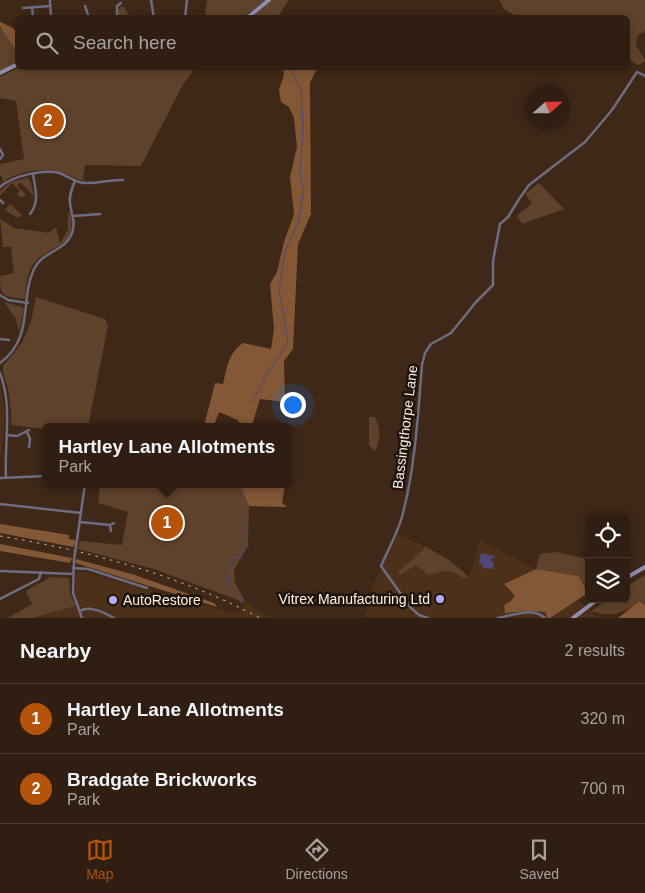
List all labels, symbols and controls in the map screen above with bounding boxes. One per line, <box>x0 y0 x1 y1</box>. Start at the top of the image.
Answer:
search box <box>15 15 630 70</box>
icon: search <box>33 29 61 57</box>
text: Search here <box>73 32 177 53</box>
north arrow <box>525 85 570 130</box>
pin: 2 <box>32 102 64 140</box>
street label: Bassingthorpe Lane <box>389 364 421 490</box>
your location <box>280 392 306 418</box>
popup <box>42 423 292 488</box>
text: Hartley Lane Allotments <box>59 436 275 457</box>
text: Park <box>59 458 92 475</box>
pin: 1 <box>151 504 183 542</box>
map controls <box>585 513 630 603</box>
button: locate <box>585 513 630 558</box>
button: layers <box>585 558 630 603</box>
place label: Vitrex Manufacturing Ltd <box>279 591 430 607</box>
place label: AutoRestore <box>123 592 201 608</box>
marker: Vitrex Manufacturing Ltd <box>434 593 446 605</box>
marker: AutoRestore <box>107 594 119 606</box>
text: Nearby <box>20 639 91 662</box>
text: 2 results <box>565 642 625 659</box>
text: Hartley Lane Allotments <box>67 699 284 720</box>
text: 1 <box>32 710 40 727</box>
text: 320 m <box>581 710 625 727</box>
text: Park <box>67 721 100 738</box>
text: Bradgate Brickworks <box>67 769 257 790</box>
text: 2 <box>32 780 40 797</box>
text: 700 m <box>581 780 625 797</box>
text: Park <box>67 791 100 808</box>
tab: Map <box>86 836 114 882</box>
tab: Directions <box>286 836 348 882</box>
tab: Saved <box>519 836 559 882</box>

